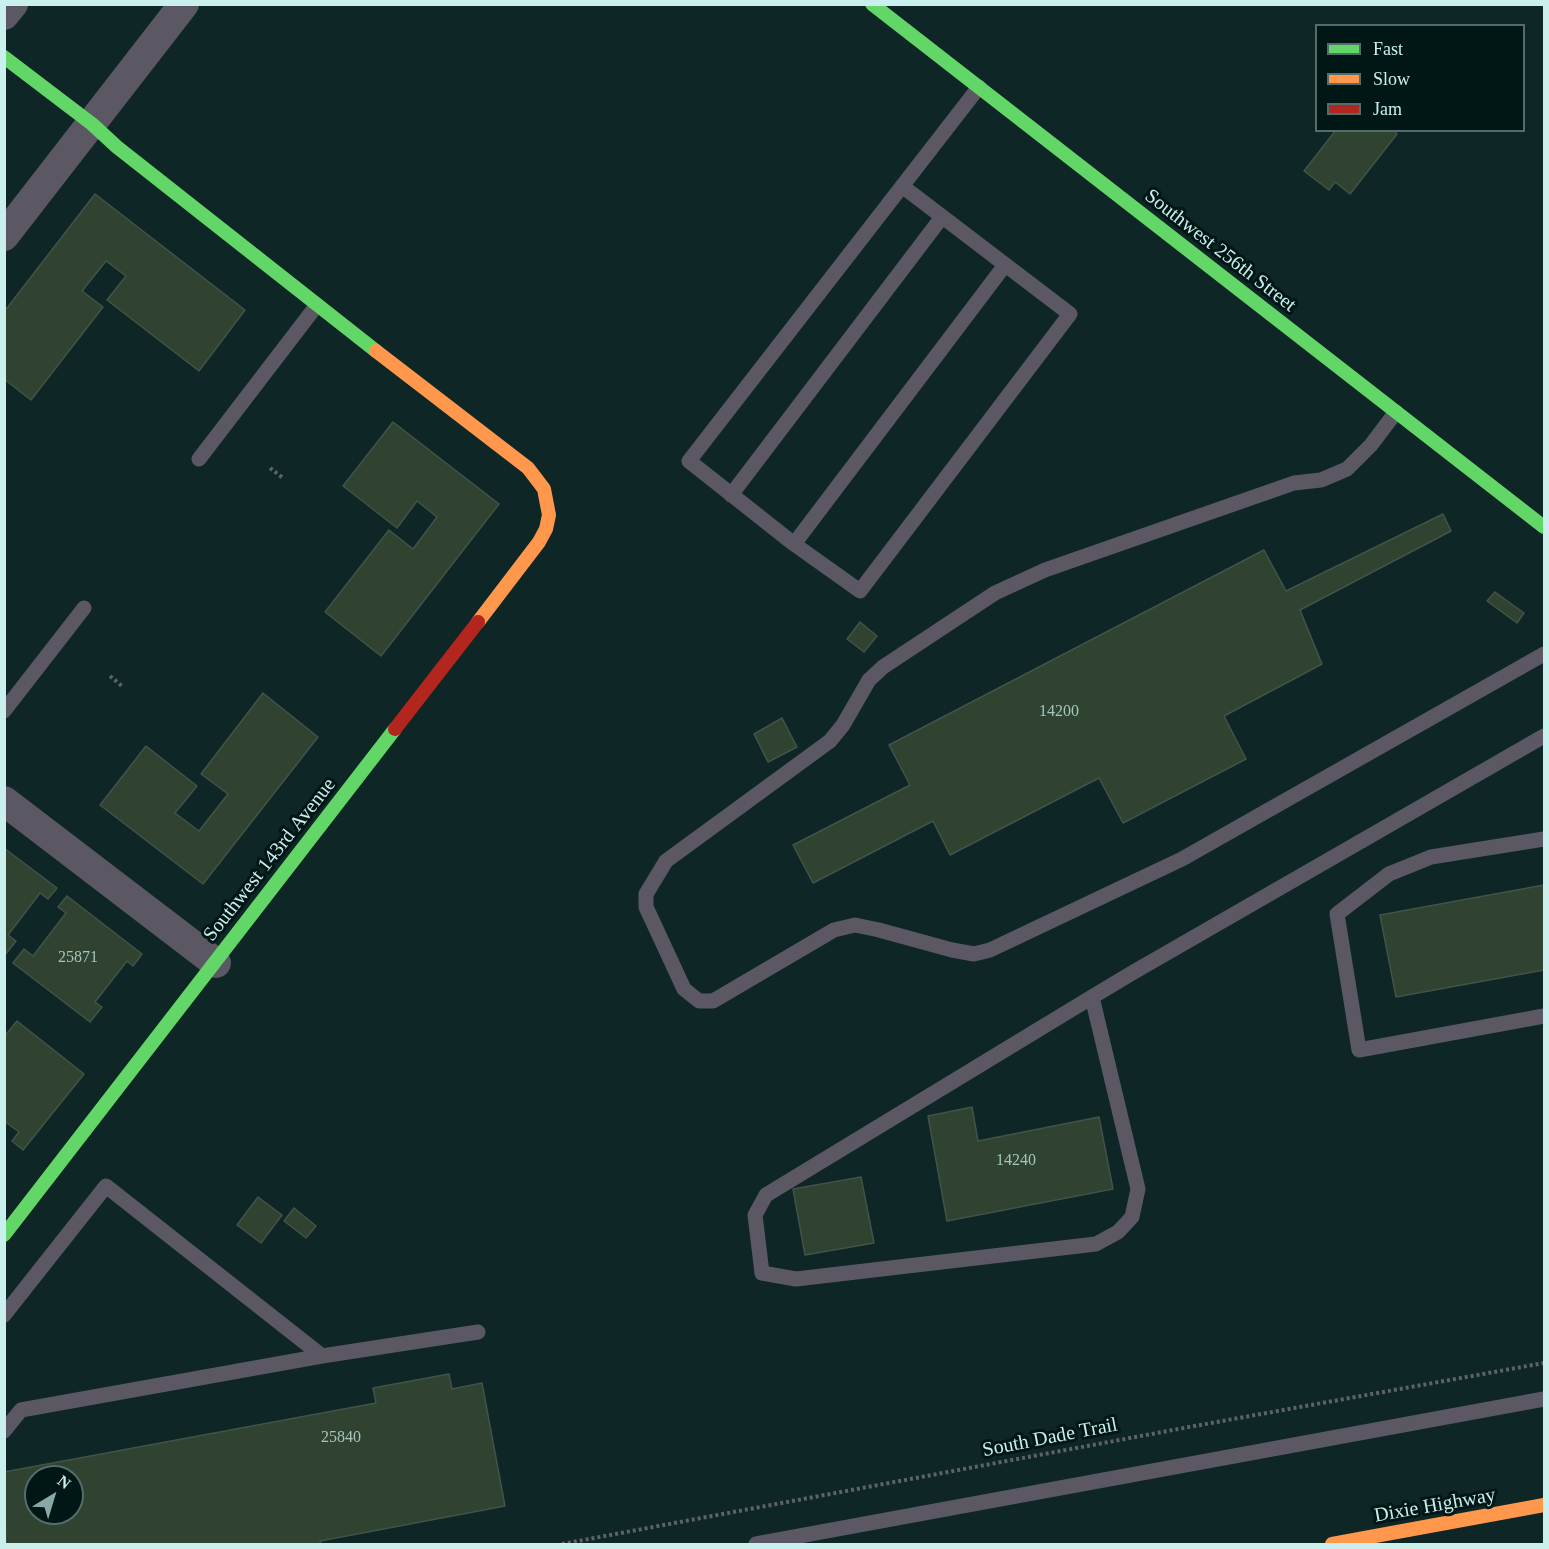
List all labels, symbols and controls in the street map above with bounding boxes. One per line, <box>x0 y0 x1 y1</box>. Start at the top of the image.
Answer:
legend <box>1315 24 1525 132</box>
text: Fast <box>1373 39 1403 59</box>
text: Slow <box>1373 69 1410 89</box>
text: Jam <box>1373 99 1402 119</box>
street label: Southwest 256th Street <box>1140 184 1300 318</box>
house number: 14200 <box>1039 702 1079 722</box>
street label: Southwest 143rd Avenue <box>199 774 341 946</box>
house number: 25871 <box>58 948 98 968</box>
house number: 14240 <box>996 1151 1036 1171</box>
street label: South Dade Trail <box>980 1413 1120 1463</box>
house number: 25840 <box>321 1428 361 1448</box>
north arrow <box>24 1465 84 1525</box>
text: N <box>54 1472 74 1492</box>
street label: Dixie Highway <box>1372 1484 1498 1528</box>

